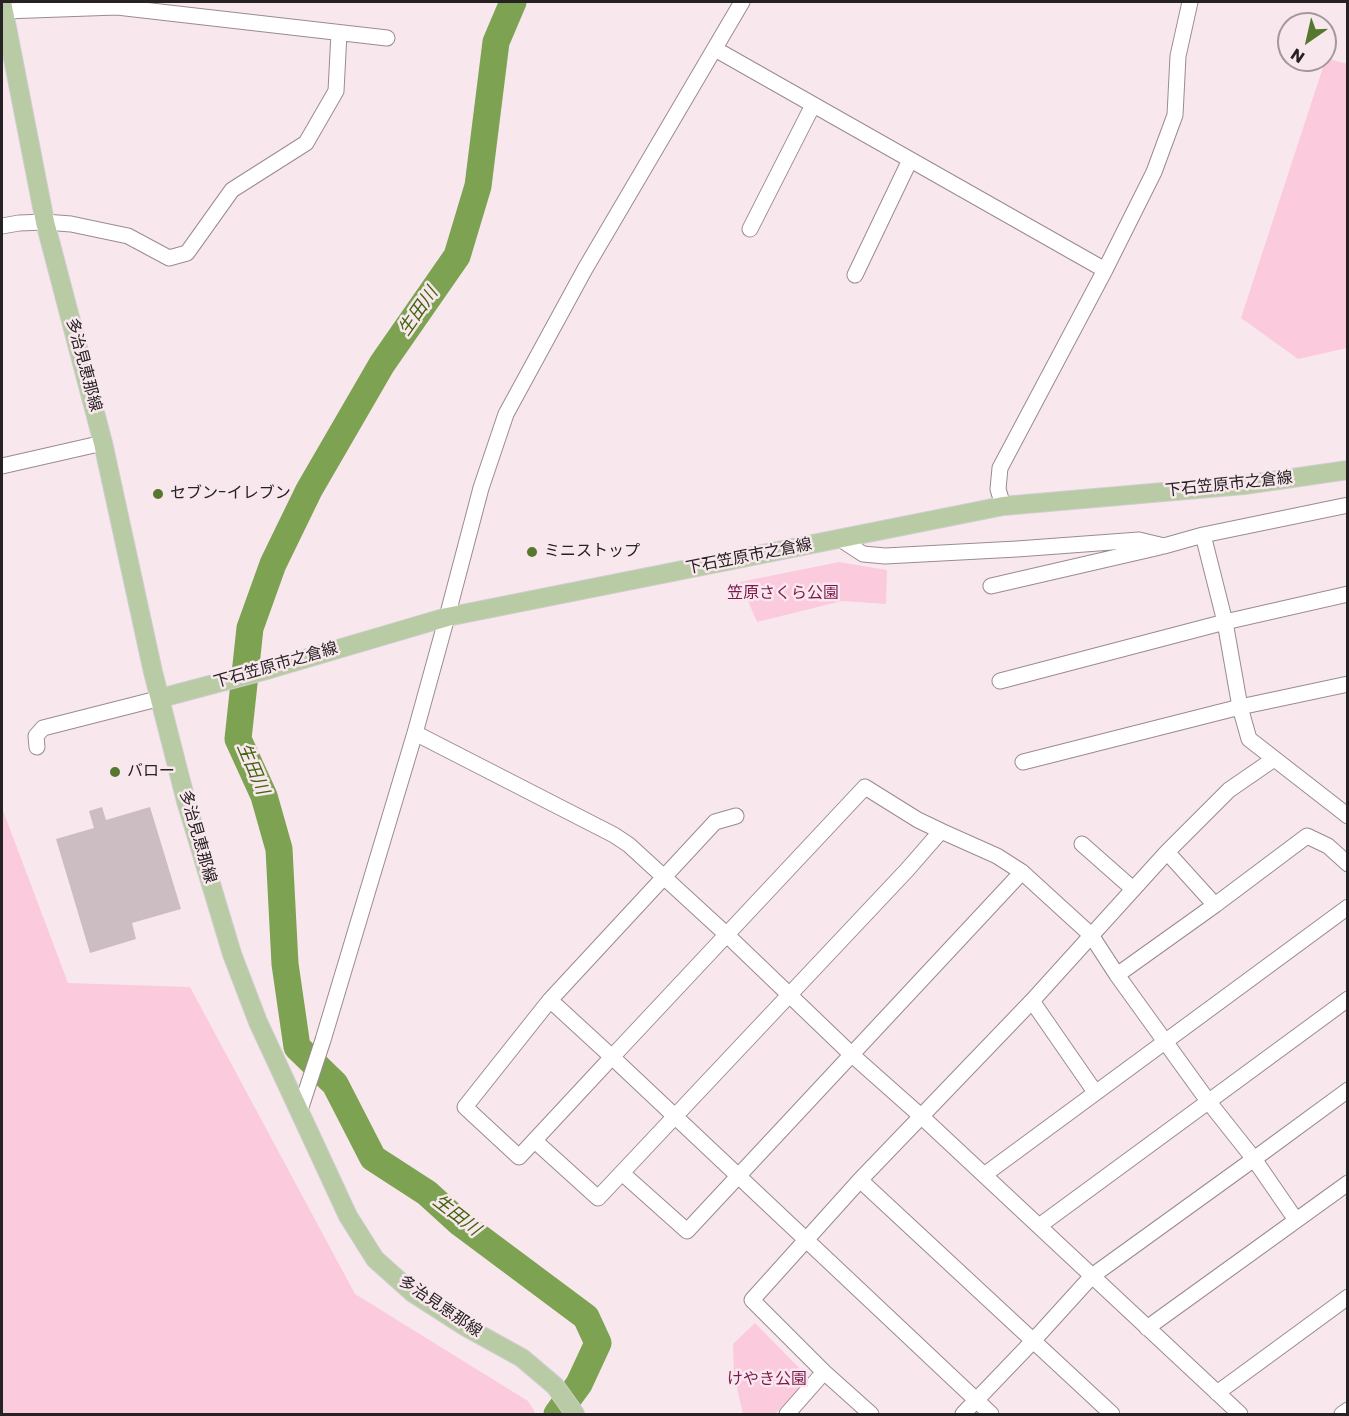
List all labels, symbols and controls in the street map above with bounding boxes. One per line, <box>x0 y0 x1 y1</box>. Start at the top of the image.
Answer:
north arrow <box>1277 12 1337 72</box>
text: N <box>1286 43 1309 69</box>
water label: 生田川 <box>395 284 443 340</box>
street label: 多治見恵那線 <box>61 316 105 414</box>
street label: 下石笠原市之倉線 <box>1164 469 1294 501</box>
place label: セブン-イレブン <box>170 484 291 504</box>
marker: セブン-イレブン <box>151 487 165 501</box>
street label: 下石笠原市之倉線 <box>684 535 814 579</box>
place label: ミニストップ <box>544 542 640 562</box>
marker: ミニストップ <box>525 545 539 559</box>
park label: 笠原さくら公園 <box>727 584 839 604</box>
street label: 下石笠原市之倉線 <box>212 639 340 693</box>
water label: 生田川 <box>232 740 272 798</box>
place label: バロー <box>127 762 175 782</box>
marker: バロー <box>108 765 122 779</box>
street label: 多治見恵那線 <box>175 788 219 886</box>
water label: 生田川 <box>428 1191 484 1241</box>
street label: 多治見恵那線 <box>395 1272 485 1342</box>
park label: けやき公園 <box>727 1370 807 1390</box>

